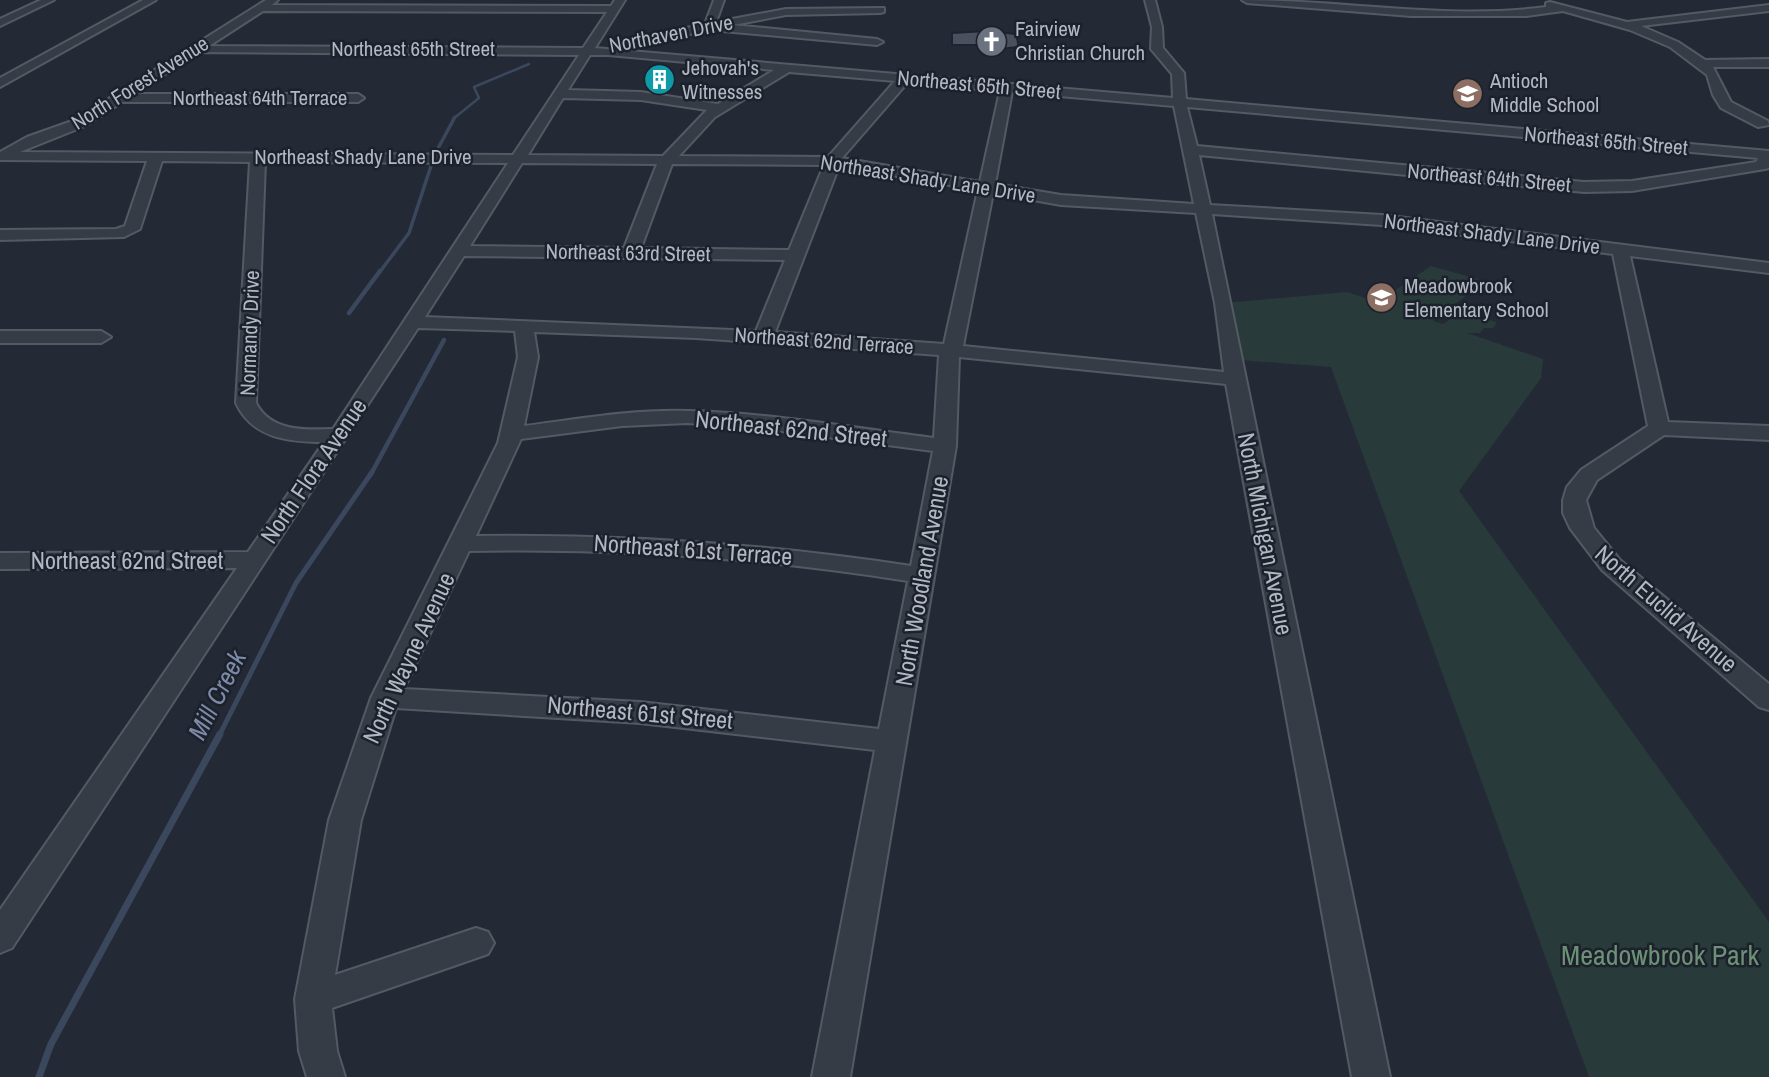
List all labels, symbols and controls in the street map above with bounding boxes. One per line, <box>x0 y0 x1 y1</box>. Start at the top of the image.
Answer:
street label: Northaven Drive <box>607 7 735 60</box>
place label: Fairview Christian Church <box>1015 14 1145 67</box>
church icon: Fairview Christian Church <box>975 24 1009 58</box>
street label: North Forest Avenue <box>66 29 214 136</box>
street label: Northeast 65th Street <box>331 34 495 63</box>
place label: Jehovah's Witnesses <box>682 53 762 106</box>
building icon: Jehovah's Witnesses <box>642 63 676 97</box>
street label: Northeast 65th Street <box>896 63 1062 106</box>
place label: Antioch Middle School <box>1489 66 1599 119</box>
school or university icon: Antioch Middle School <box>1450 76 1484 110</box>
street label: Northeast 64th Terrace <box>173 83 347 112</box>
street label: Northeast 65th Street <box>1523 119 1689 162</box>
street label: Northeast Shady Lane Drive <box>254 142 472 171</box>
street label: Northeast Shady Lane Drive <box>818 147 1038 210</box>
street label: Northeast 64th Street <box>1406 156 1572 199</box>
street label: Northeast Shady Lane Drive <box>1382 206 1602 261</box>
street label: Northeast 63rd Street <box>545 237 711 268</box>
street label: Normandy Drive <box>233 270 266 396</box>
place label: Meadowbrook Elementary School <box>1404 271 1549 324</box>
school or university icon: Meadowbrook Elementary School <box>1364 281 1398 315</box>
street label: Northeast 62nd Terrace <box>733 320 915 361</box>
street label: North Flora Avenue <box>253 391 374 550</box>
street label: Northeast 62nd Street <box>694 402 889 454</box>
street label: North Michigan Avenue <box>1231 430 1301 638</box>
street label: North Woodland Avenue <box>887 473 955 688</box>
street label: Northeast 61st Terrace <box>593 526 793 572</box>
street label: North Euclid Avenue <box>1589 537 1745 679</box>
street label: Northeast 62nd Street <box>31 544 224 576</box>
street label: North Wayne Avenue <box>355 567 462 748</box>
water label: Mill Creek <box>179 643 255 745</box>
street label: Northeast 61st Street <box>546 688 735 736</box>
park label: Meadowbrook Park <box>1561 936 1759 974</box>

